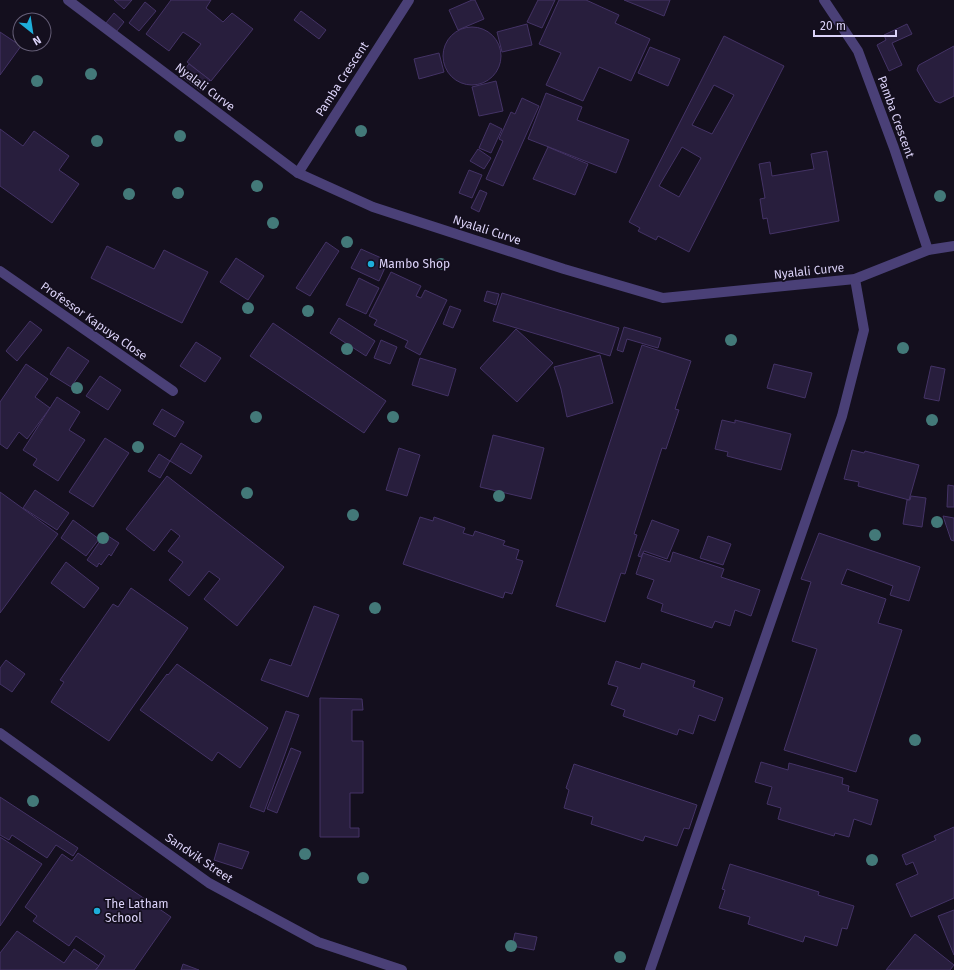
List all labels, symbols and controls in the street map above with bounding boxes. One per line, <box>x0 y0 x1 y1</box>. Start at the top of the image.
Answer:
north arrow <box>12 12 52 52</box>
scale bar <box>814 12 896 38</box>
text: 20 m <box>820 19 846 33</box>
text: N <box>30 33 43 48</box>
street label: Pamba Crescent <box>313 38 372 119</box>
street label: Nyalali Curve <box>173 60 237 114</box>
street label: Pamba Crescent <box>875 74 918 161</box>
street label: Nyalali Curve <box>451 212 523 248</box>
place label: Mambo Shop <box>379 257 450 271</box>
marker: Mambo Shop <box>366 259 376 269</box>
street label: Nyalali Curve <box>773 260 845 282</box>
street label: Professor Kapuya Close <box>38 279 150 363</box>
street label: Sandvik Street <box>163 830 236 886</box>
place label: The Latham School <box>105 897 169 925</box>
marker: The Latham School <box>92 906 102 916</box>

